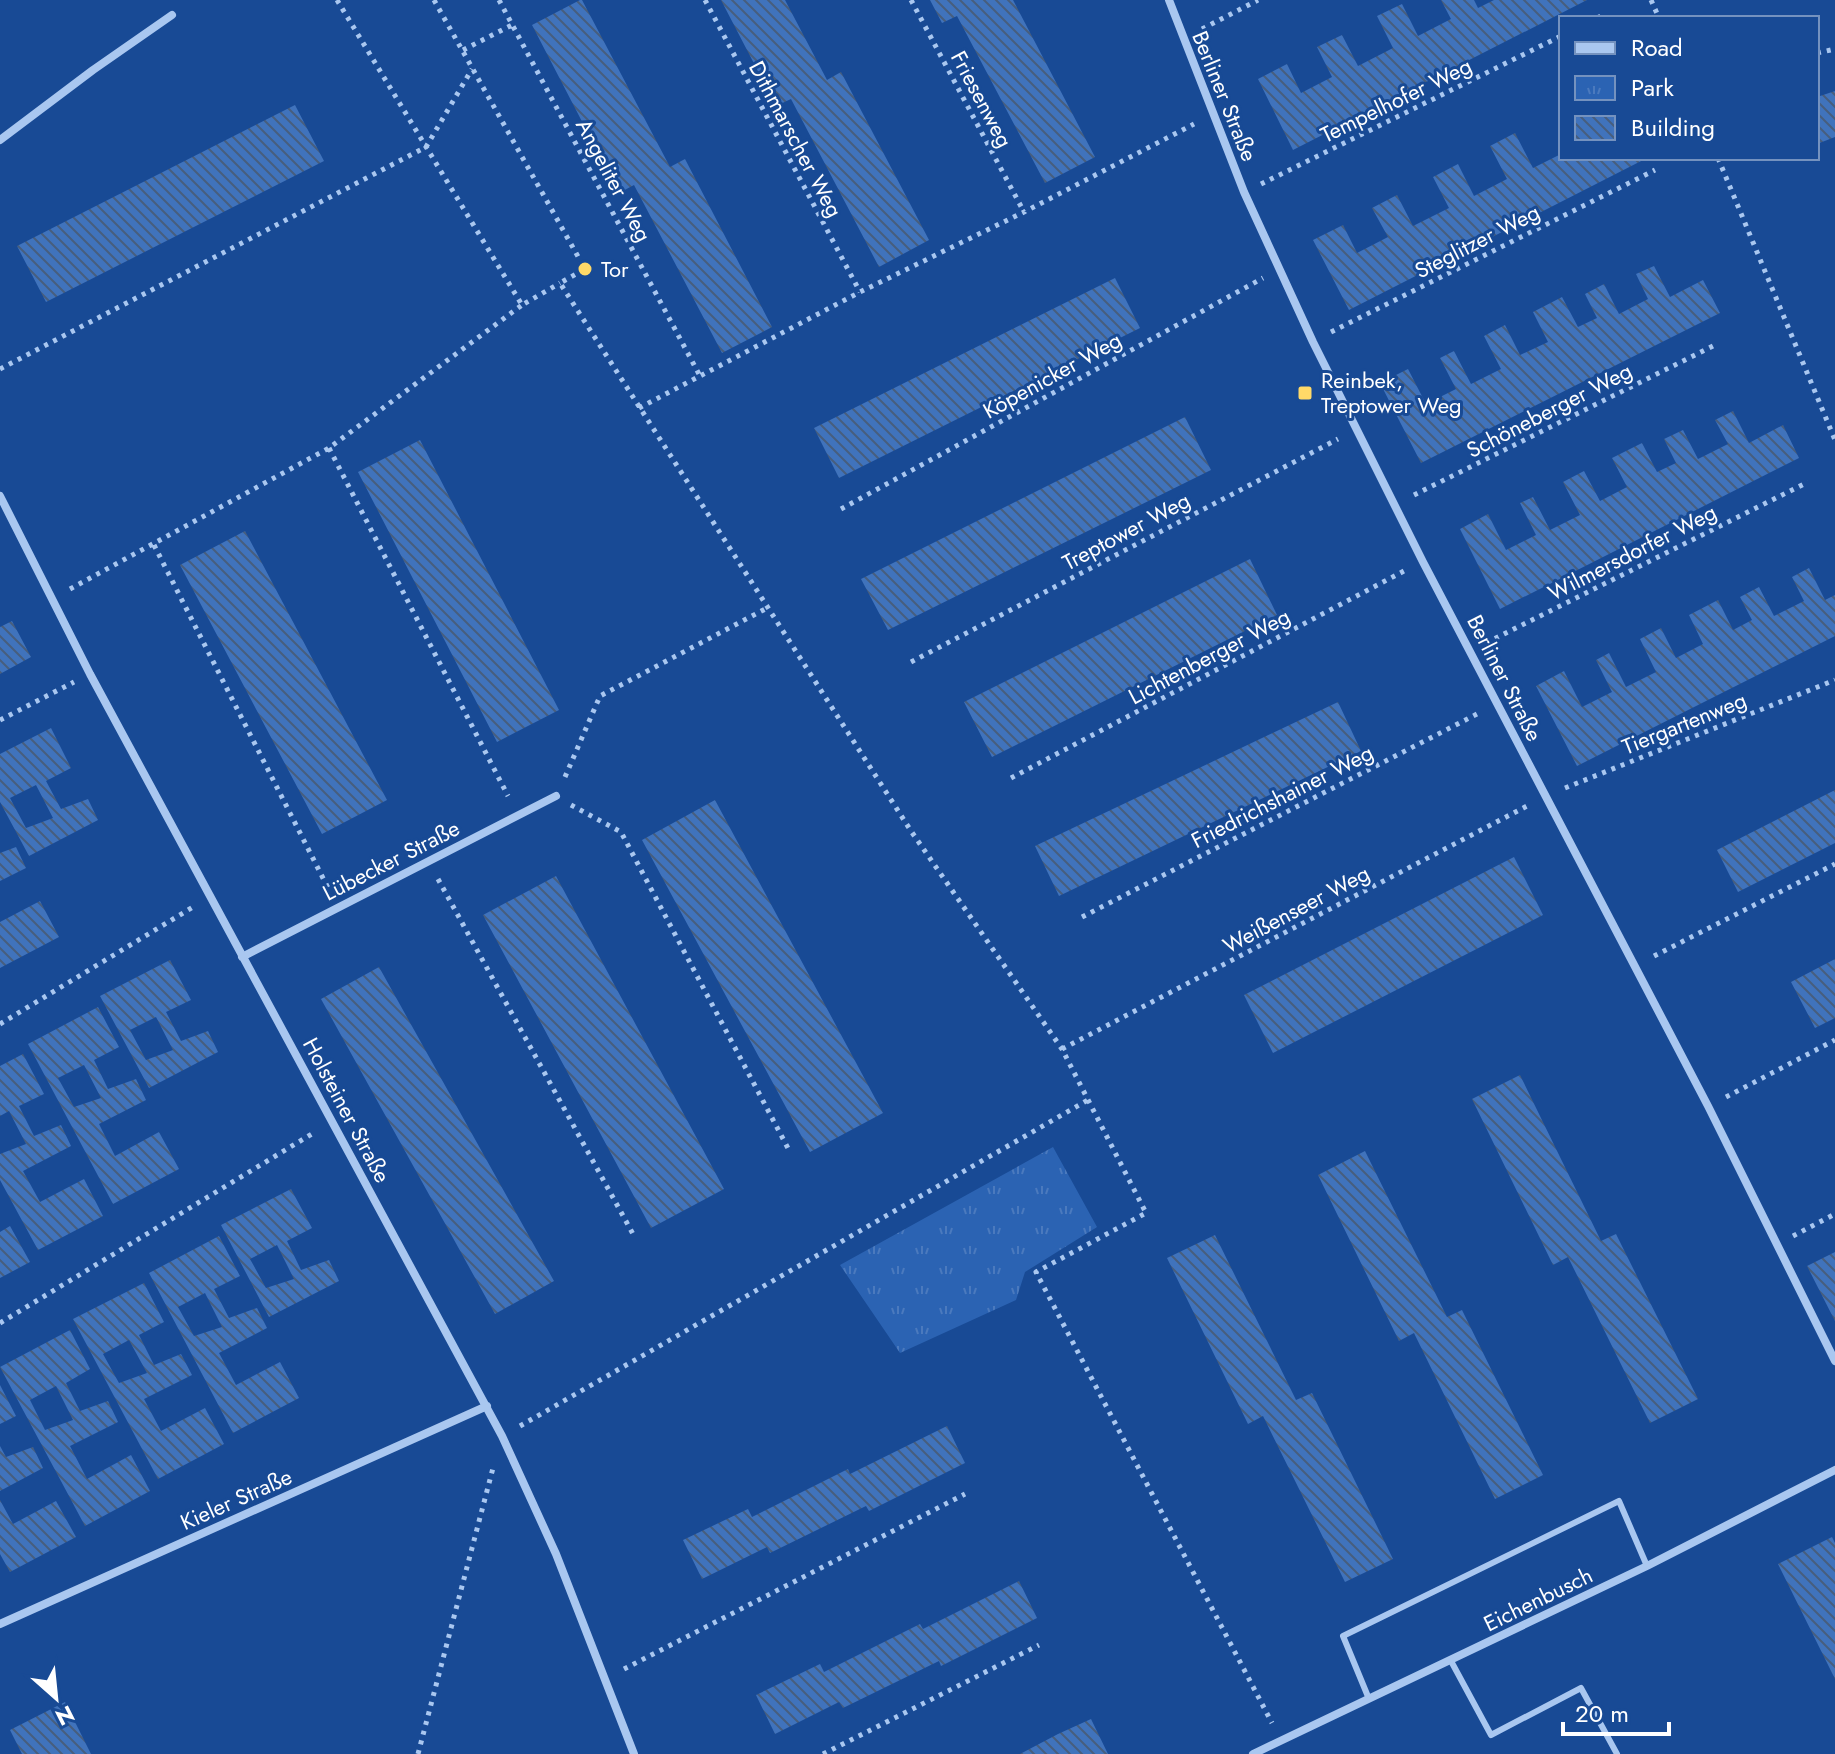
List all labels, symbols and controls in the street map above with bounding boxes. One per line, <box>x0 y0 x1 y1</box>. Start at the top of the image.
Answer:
legend <box>1559 16 1819 160</box>
street label: Berliner Straße <box>1184 26 1266 166</box>
text: Road <box>1631 30 1683 65</box>
street label: Friesenweg <box>943 45 1021 153</box>
street label: Tempelhofer Weg <box>1315 50 1477 150</box>
street label: Dithmarscher Weg <box>741 55 851 223</box>
text: Park <box>1631 70 1674 105</box>
text: Building <box>1631 110 1715 145</box>
street label: Angeliter Weg <box>568 113 660 247</box>
street label: Steglitzer Weg <box>1409 196 1545 286</box>
place label: Tor <box>601 253 629 285</box>
marker: Tor <box>576 260 594 278</box>
street label: Köpenicker Weg <box>977 324 1127 426</box>
street label: Schöneberger Weg <box>1461 354 1637 466</box>
place label: Reinbek, Treptower Weg <box>1321 364 1462 421</box>
marker: Reinbek, Treptower Weg <box>1296 384 1314 402</box>
street label: Treptower Weg <box>1056 484 1196 578</box>
street label: Wilmersdorfer Weg <box>1542 496 1722 608</box>
street label: Lichtenberger Weg <box>1123 600 1295 712</box>
street label: Berliner Straße <box>1459 609 1551 747</box>
street label: Tiergartenweg <box>1617 683 1751 763</box>
street label: Friedrichshainer Weg <box>1185 736 1379 856</box>
street label: Lübecker Straße <box>317 812 465 908</box>
street label: Weißenseer Weg <box>1217 857 1375 961</box>
street label: Holsteiner Straße <box>295 1032 399 1188</box>
street label: Kieler Straße <box>175 1460 297 1538</box>
street label: Eichenbusch <box>1478 1559 1598 1639</box>
north arrow <box>16 1658 96 1738</box>
scale bar <box>1563 1686 1669 1736</box>
text: 20 m <box>1575 1696 1629 1731</box>
text: N <box>50 1698 80 1734</box>

